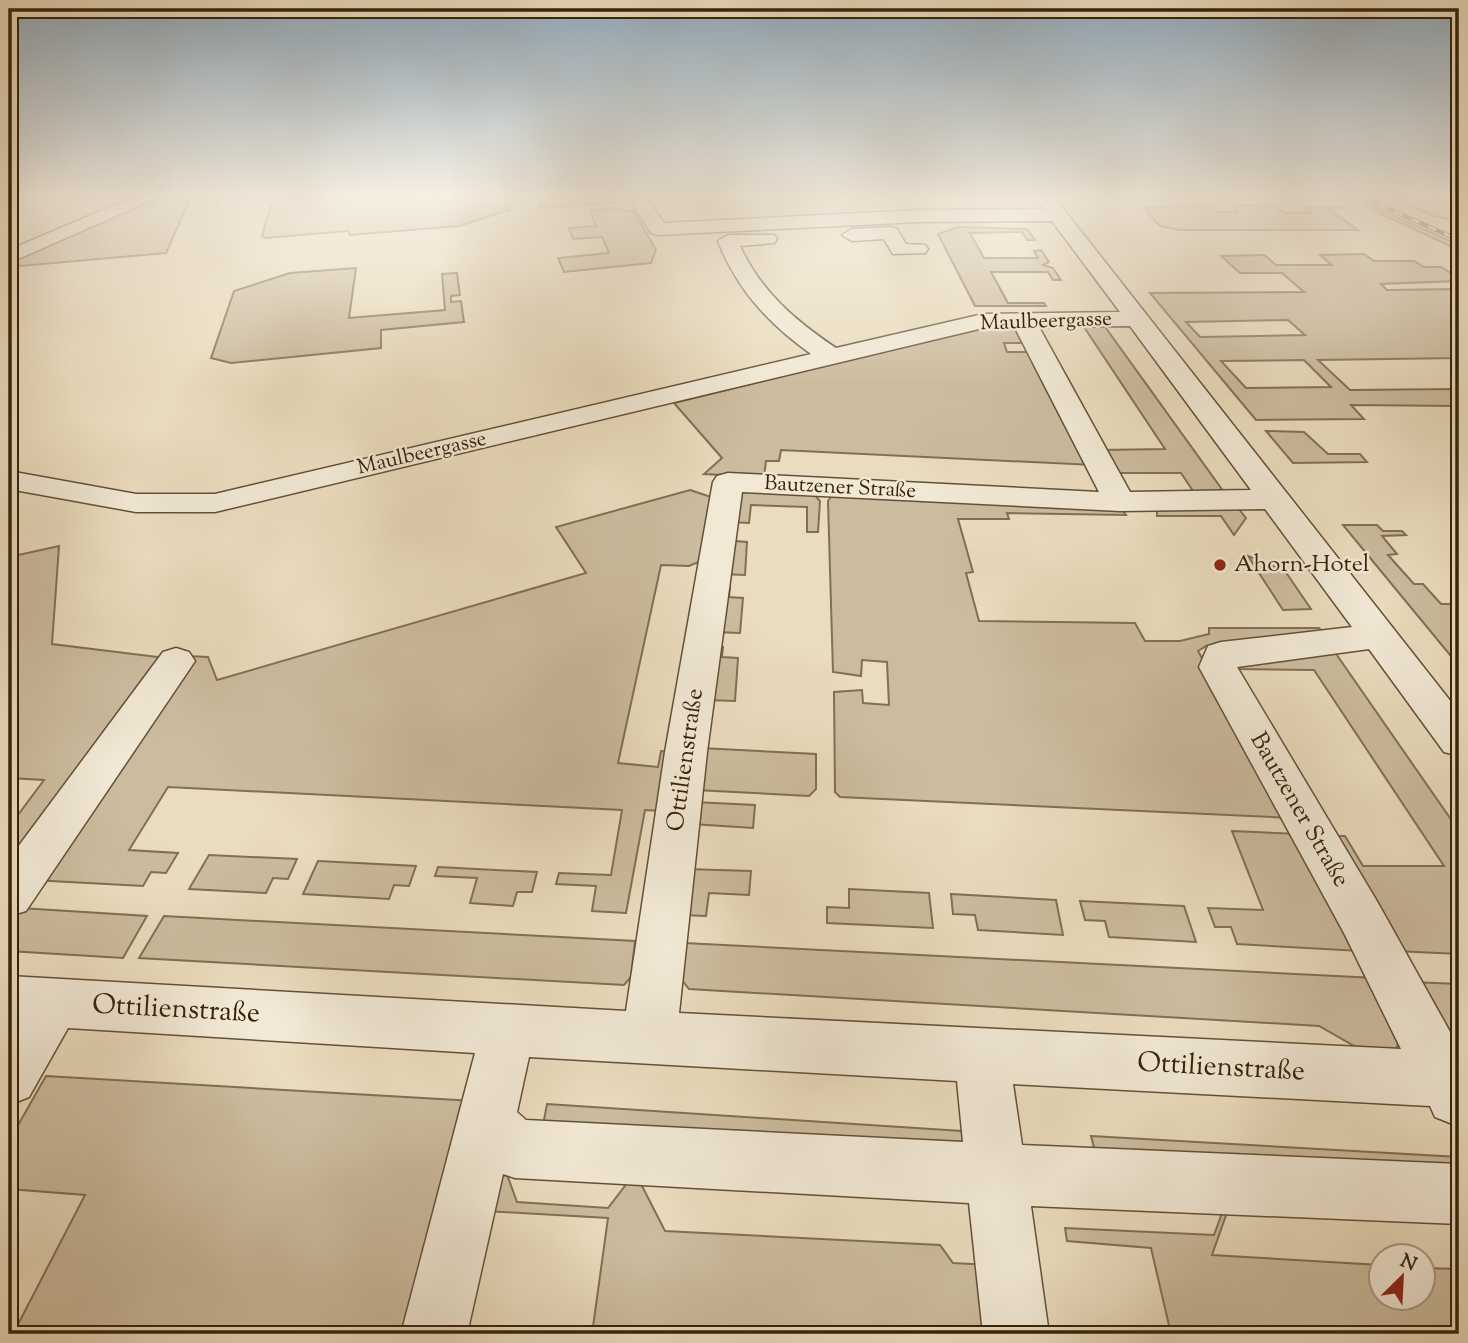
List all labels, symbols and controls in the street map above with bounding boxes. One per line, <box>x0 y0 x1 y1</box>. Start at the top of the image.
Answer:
street label: Maulbeergasse <box>980 305 1112 339</box>
street label: Maulbeergasse <box>354 425 490 483</box>
street label: Bautzener Straße <box>763 469 917 507</box>
place label: Ahorn-Hotel <box>1234 548 1370 582</box>
marker: Ahorn-Hotel <box>1212 557 1228 573</box>
street label: Ottilienstraße <box>659 686 713 834</box>
street label: Bautzener Straße <box>1241 726 1357 894</box>
street label: Ottilienstraße <box>91 986 261 1034</box>
street label: Ottilienstraße <box>1136 1044 1306 1092</box>
north arrow <box>1366 1242 1436 1312</box>
text: N <box>1395 1248 1420 1279</box>

